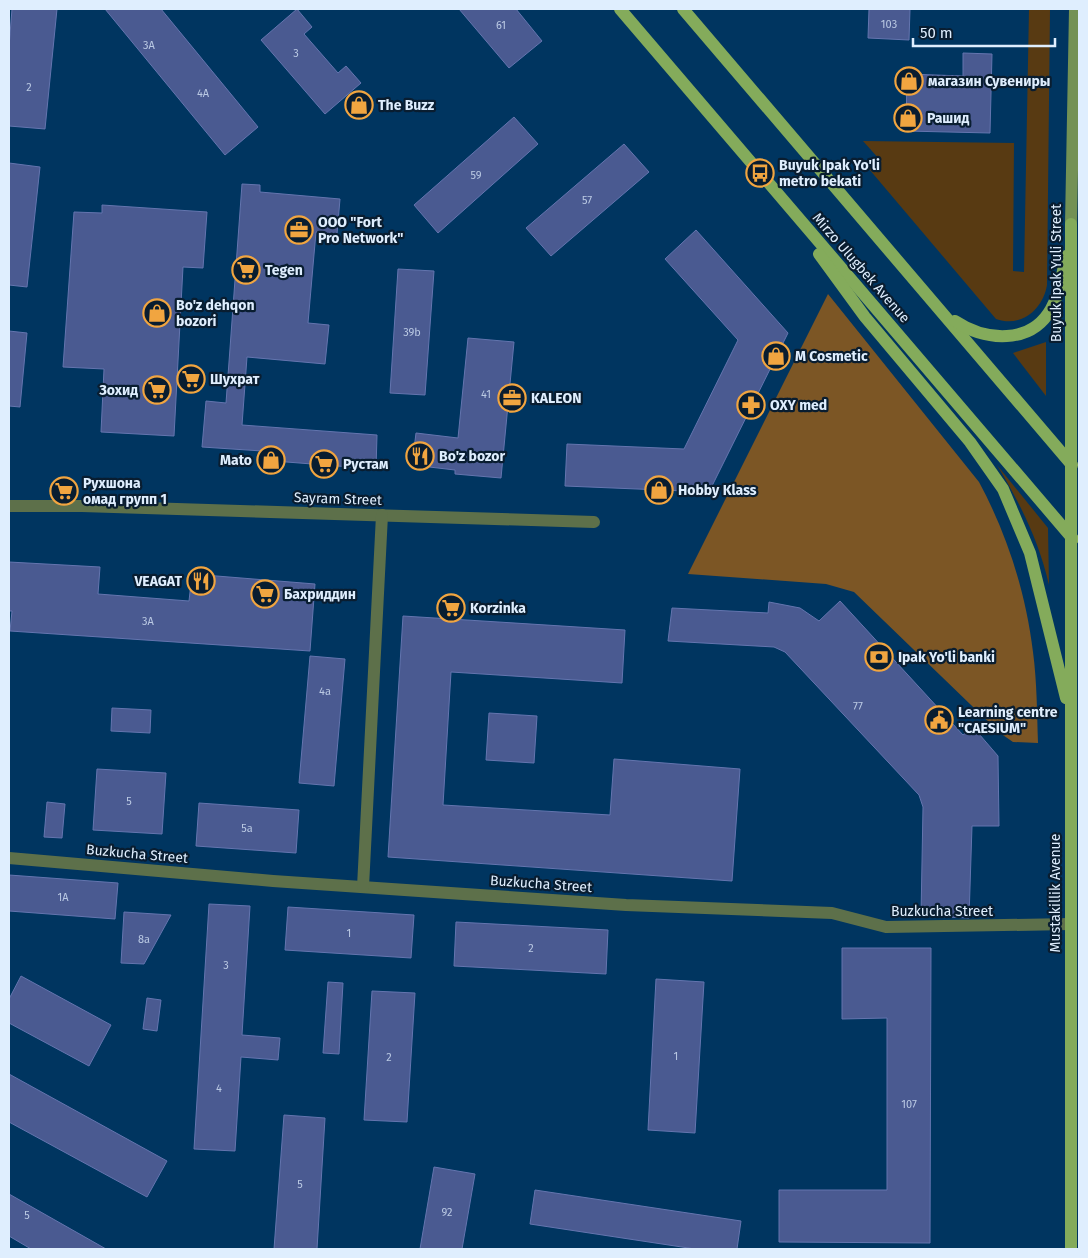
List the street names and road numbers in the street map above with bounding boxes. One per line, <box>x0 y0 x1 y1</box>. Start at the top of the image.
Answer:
street label: Buyuk Ipak Yuli Street <box>1048 203 1065 342</box>
street label: Mirzo Ulugbek Avenue <box>809 210 913 326</box>
street label: Sayram Street <box>294 489 383 509</box>
street label: Mustakillik Avenue <box>1047 834 1064 952</box>
street label: Buzkucha Street <box>85 841 190 867</box>
street label: Buzkucha Street <box>489 872 594 896</box>
street label: Buzkucha Street <box>891 903 994 920</box>

